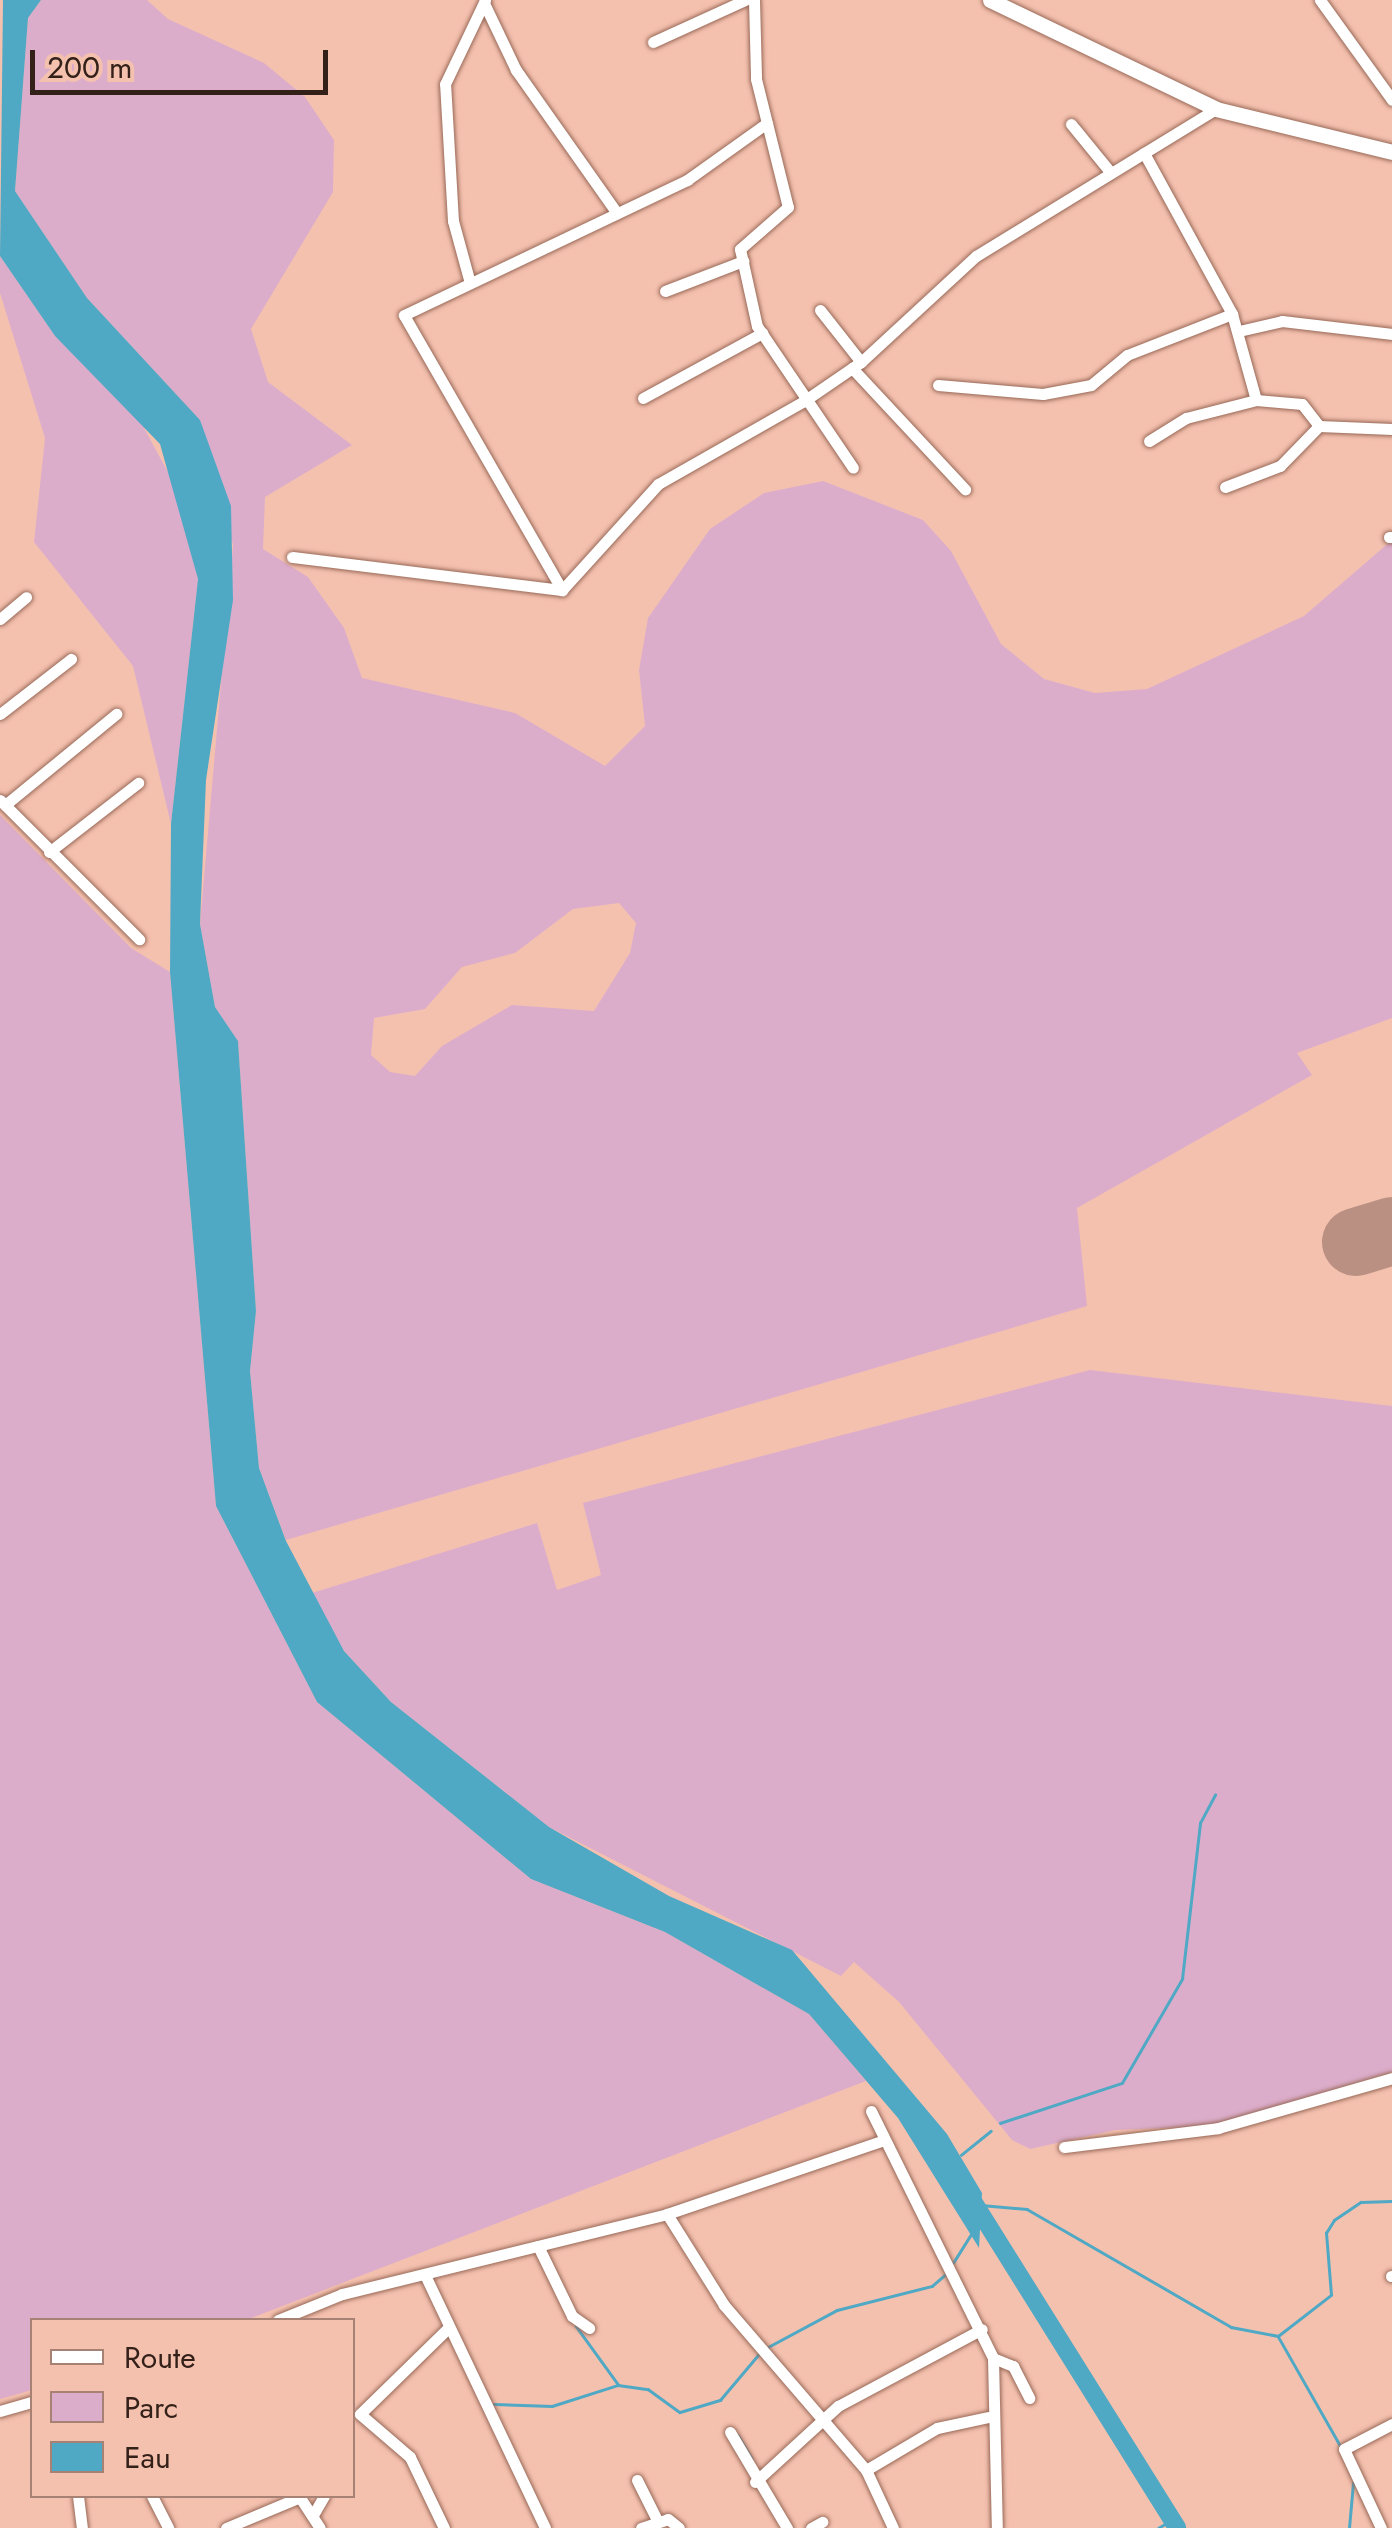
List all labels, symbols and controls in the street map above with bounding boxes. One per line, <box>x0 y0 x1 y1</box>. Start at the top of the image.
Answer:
scale bar <box>35 30 332 92</box>
text: 200 m <box>47 46 132 89</box>
legend <box>30 2318 355 2498</box>
text: Route <box>124 2336 196 2379</box>
text: Parc <box>124 2386 178 2429</box>
text: Eau <box>124 2436 171 2479</box>

